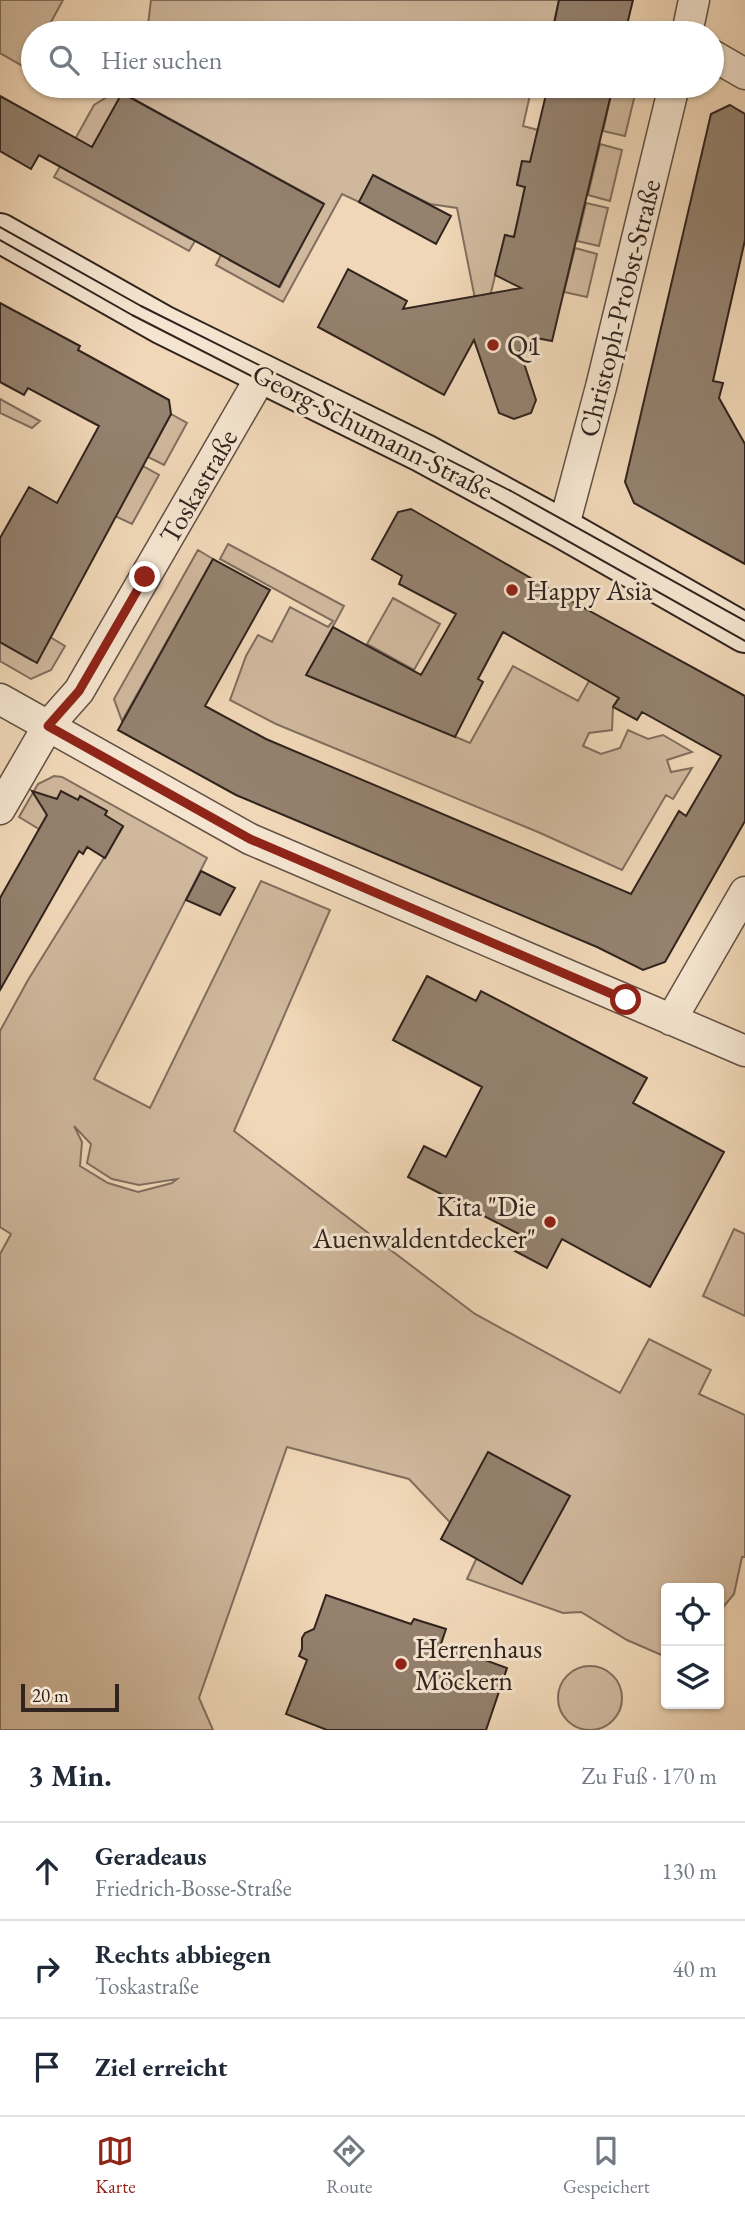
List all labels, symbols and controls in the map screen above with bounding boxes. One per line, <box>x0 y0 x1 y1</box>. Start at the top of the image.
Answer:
search box <box>21 21 724 98</box>
icon: search <box>45 41 83 79</box>
text: Hier suchen <box>101 43 222 77</box>
street label: Christoph-Probst-Straße <box>570 175 668 441</box>
place label: Q1 <box>507 327 542 363</box>
marker: Q1 <box>485 337 501 353</box>
street label: Georg-Schumann-Straße <box>247 355 499 507</box>
street label: Toskastraße <box>151 422 245 550</box>
route end <box>129 561 160 592</box>
place label: Happy Asia <box>526 572 653 608</box>
marker: Happy Asia <box>504 582 520 598</box>
route start <box>610 984 641 1015</box>
place label: Kita "Die Auenwaldentdecker" <box>312 1188 536 1256</box>
marker: Kita "Die Auenwaldentdecker" <box>542 1214 558 1230</box>
map controls <box>661 1583 724 1709</box>
button: locate <box>661 1583 724 1646</box>
place label: Herrenhaus Möckern <box>415 1630 542 1698</box>
button: layers <box>661 1646 724 1709</box>
marker: Herrenhaus Möckern <box>393 1656 409 1672</box>
scale bar <box>21 1681 119 1713</box>
text: 20 m <box>32 1683 69 1708</box>
text: 3 Min. <box>28 1756 112 1795</box>
text: Zu Fuß · 170 m <box>582 1761 717 1791</box>
text: Geradeaus <box>95 1839 207 1873</box>
icon: ahead <box>28 1852 66 1890</box>
text: 130 m <box>661 1856 717 1886</box>
text: Friedrich-Bosse-Straße <box>95 1873 292 1903</box>
text: Rechts abbiegen <box>95 1937 271 1971</box>
icon: right <box>28 1950 66 1988</box>
text: 40 m <box>672 1954 717 1984</box>
text: Toskastraße <box>95 1971 199 2001</box>
icon: arrive <box>28 2048 66 2086</box>
text: Ziel erreicht <box>95 2050 227 2084</box>
tab: Karte <box>95 2132 136 2199</box>
tab: Route <box>326 2132 373 2199</box>
tab: Gespeichert <box>563 2132 650 2199</box>

